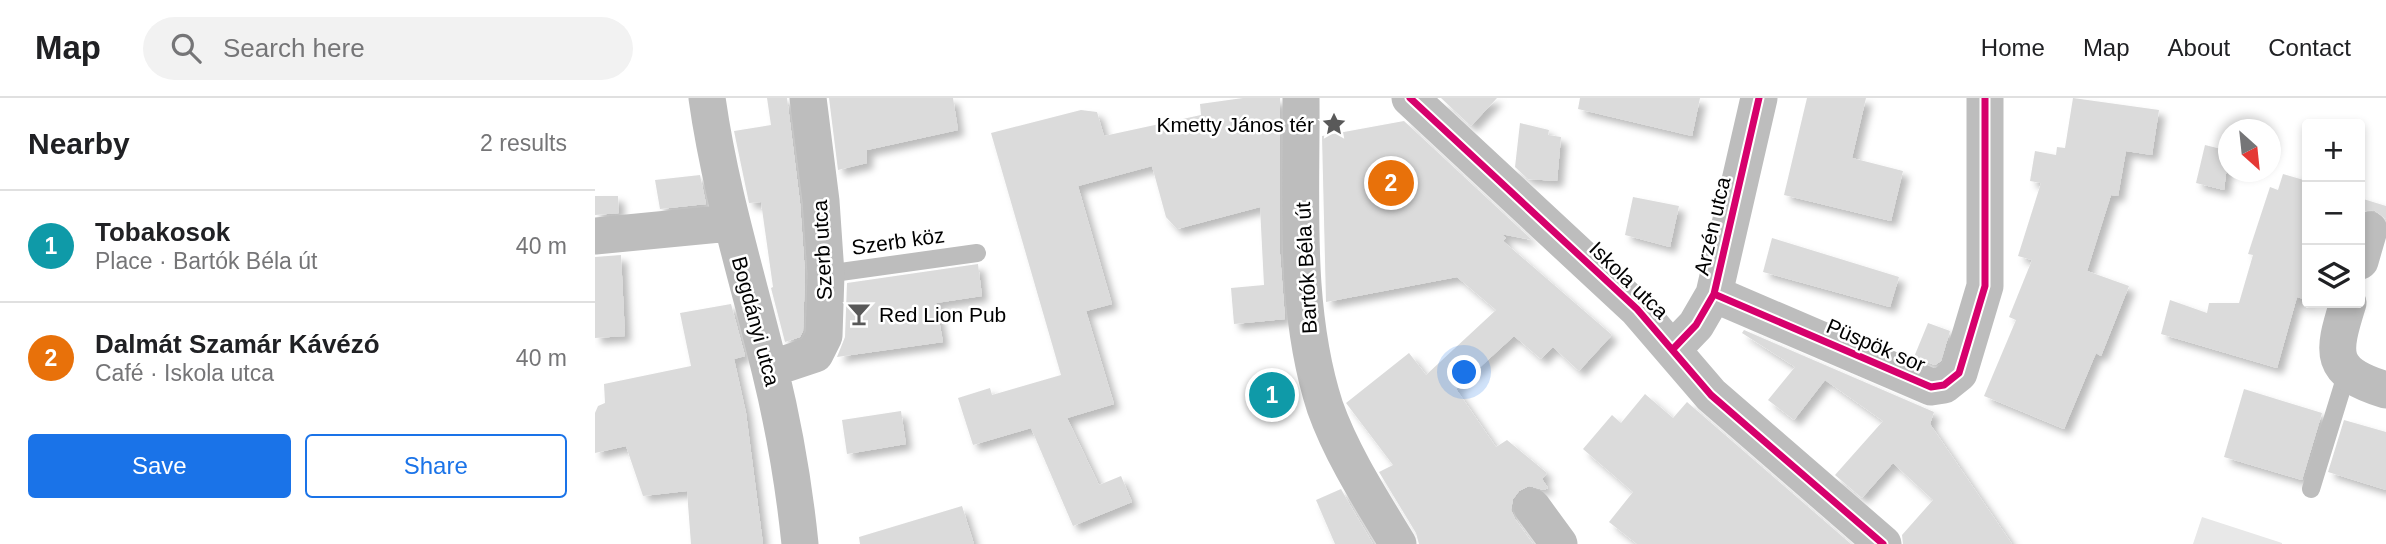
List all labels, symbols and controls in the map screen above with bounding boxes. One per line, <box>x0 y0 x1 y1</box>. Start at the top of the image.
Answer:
search box <box>143 17 633 80</box>
text: Map <box>35 29 101 66</box>
icon: search <box>167 29 205 67</box>
text: Search here <box>223 33 365 63</box>
text: Home <box>1981 34 2045 61</box>
text: Map <box>2083 34 2130 61</box>
text: About <box>2168 34 2230 61</box>
text: Contact <box>2268 34 2351 61</box>
place icon: Kmetty János tér <box>1320 110 1348 138</box>
place label: Kmetty János tér <box>1156 113 1314 136</box>
north arrow <box>2218 119 2281 182</box>
map controls <box>2302 119 2365 308</box>
button: + <box>2302 119 2365 182</box>
text: Nearby <box>28 127 130 160</box>
text: 2 results <box>480 130 567 156</box>
pin: 2 <box>1368 157 1414 209</box>
street label: Arzén utca <box>1690 174 1735 277</box>
button: − <box>2302 182 2365 245</box>
street label: Szerb utca <box>808 199 836 301</box>
street label: Bartók Béla út <box>1291 201 1321 334</box>
text: Tobakosok <box>95 217 230 247</box>
street label: Szerb köz <box>850 223 946 259</box>
text: 1 <box>45 233 57 259</box>
text: 40 m <box>516 233 567 259</box>
street label: Iskola utca <box>1585 237 1673 323</box>
button: layers <box>2302 245 2365 308</box>
text: Place · Bartók Béla út <box>95 248 317 274</box>
street label: Bogdányi utca <box>728 254 784 389</box>
bar icon: Red Lion Pub <box>845 300 873 328</box>
place label: Red Lion Pub <box>879 303 1006 326</box>
street label: Püspök sor <box>1823 314 1929 376</box>
text: Dalmát Szamár Kávézó <box>95 329 380 359</box>
text: 2 <box>45 345 57 371</box>
text: 40 m <box>516 345 567 371</box>
your location <box>1447 355 1481 389</box>
text: Café · Iskola utca <box>95 360 274 386</box>
pin: 1 <box>1249 369 1295 421</box>
button: Save <box>28 434 291 498</box>
button: Share <box>305 434 567 498</box>

